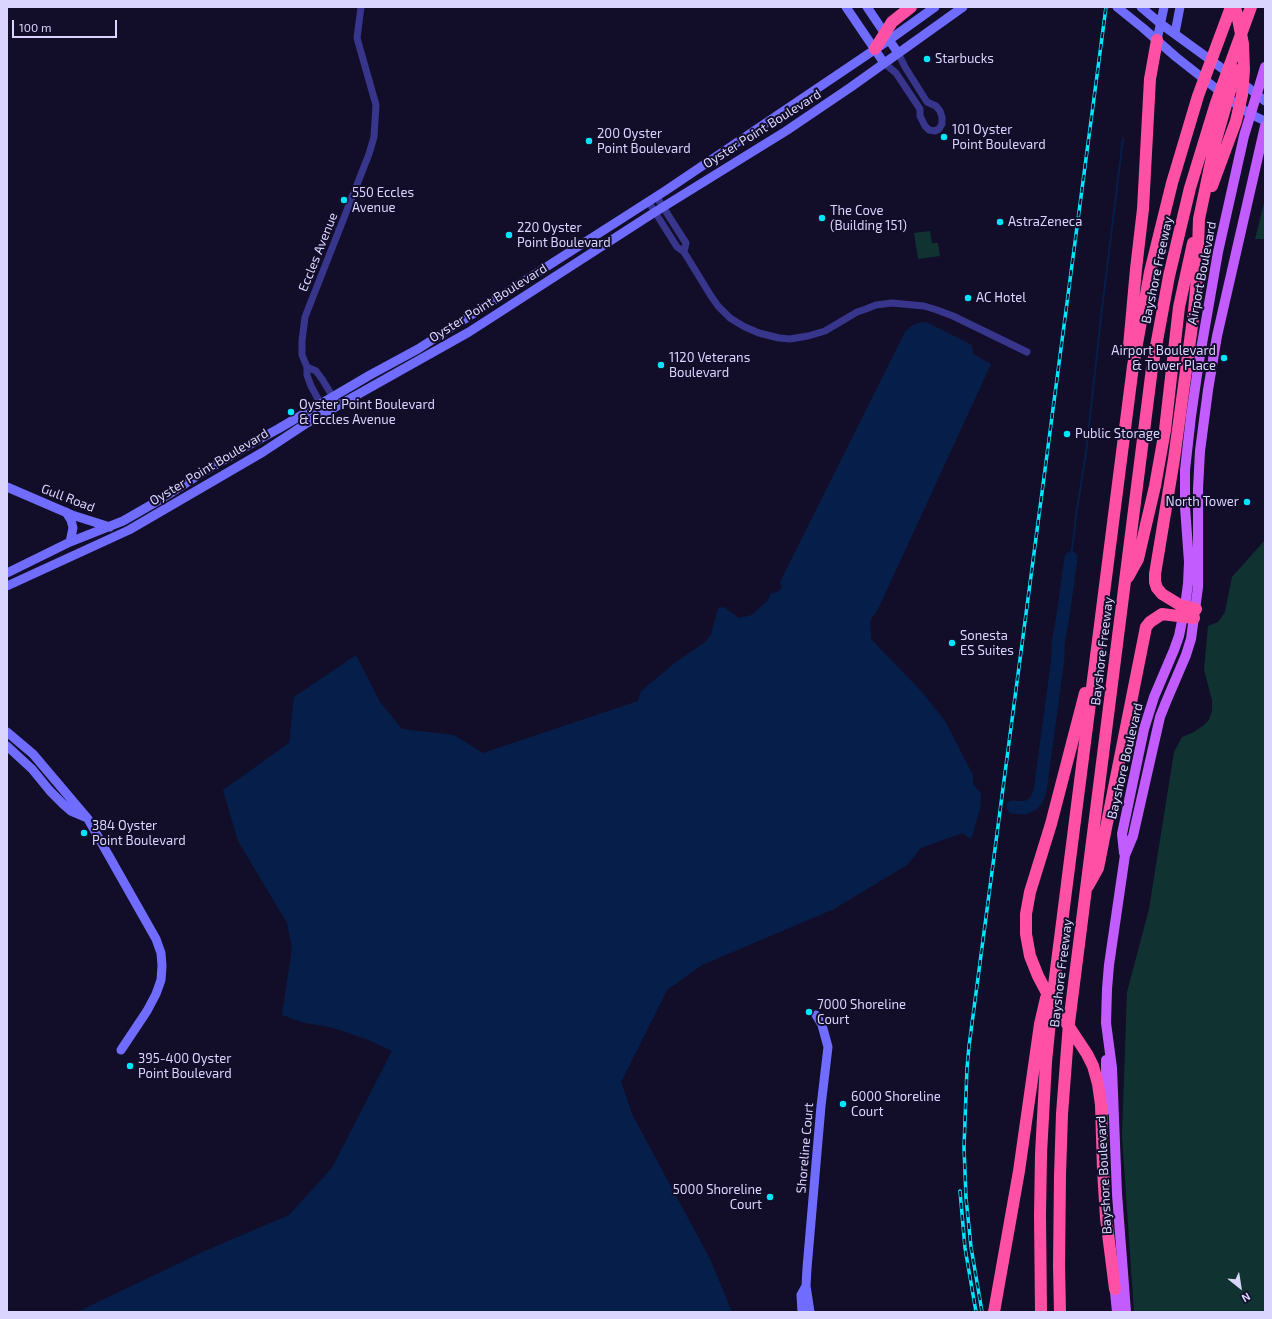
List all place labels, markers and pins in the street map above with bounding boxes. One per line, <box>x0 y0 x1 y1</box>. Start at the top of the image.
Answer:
place label: Starbucks <box>935 51 994 67</box>
marker: Starbucks <box>922 54 932 64</box>
place label: 101 Oyster Point Boulevard <box>952 122 1046 153</box>
place label: 200 Oyster Point Boulevard <box>597 126 691 157</box>
marker: 101 Oyster Point Boulevard <box>939 132 949 142</box>
marker: 200 Oyster Point Boulevard <box>584 136 594 146</box>
place label: 550 Eccles Avenue <box>352 185 414 216</box>
marker: 550 Eccles Avenue <box>339 195 349 205</box>
place label: The Cove (Building 151) <box>830 203 907 234</box>
marker: The Cove (Building 151) <box>817 213 827 223</box>
place label: AstraZeneca <box>1008 214 1082 230</box>
marker: AstraZeneca <box>995 217 1005 227</box>
place label: 220 Oyster Point Boulevard <box>517 220 611 251</box>
marker: 220 Oyster Point Boulevard <box>504 230 514 240</box>
place label: AC Hotel <box>976 290 1026 306</box>
marker: AC Hotel <box>963 293 973 303</box>
place label: Airport Boulevard & Tower Place <box>1111 343 1216 374</box>
place label: 1120 Veterans Boulevard <box>669 350 750 381</box>
marker: Airport Boulevard & Tower Place <box>1219 353 1229 363</box>
marker: 1120 Veterans Boulevard <box>656 360 666 370</box>
place label: Oyster Point Boulevard & Eccles Avenue <box>299 397 435 428</box>
marker: Oyster Point Boulevard & Eccles Avenue <box>286 407 296 417</box>
place label: Public Storage <box>1075 426 1160 442</box>
marker: Public Storage <box>1062 429 1072 439</box>
place label: North Tower <box>1166 494 1239 510</box>
marker: North Tower <box>1242 497 1252 507</box>
place label: Sonesta ES Suites <box>960 628 1014 659</box>
marker: Sonesta ES Suites <box>947 638 957 648</box>
place label: 384 Oyster Point Boulevard <box>92 818 186 849</box>
marker: 384 Oyster Point Boulevard <box>79 828 89 838</box>
place label: 7000 Shoreline Court <box>817 997 906 1028</box>
marker: 7000 Shoreline Court <box>804 1007 814 1017</box>
place label: 395-400 Oyster Point Boulevard <box>138 1051 232 1082</box>
marker: 395-400 Oyster Point Boulevard <box>125 1061 135 1071</box>
place label: 6000 Shoreline Court <box>851 1089 941 1120</box>
marker: 6000 Shoreline Court <box>838 1099 848 1109</box>
place label: 5000 Shoreline Court <box>673 1182 762 1213</box>
marker: 5000 Shoreline Court <box>765 1192 775 1202</box>

